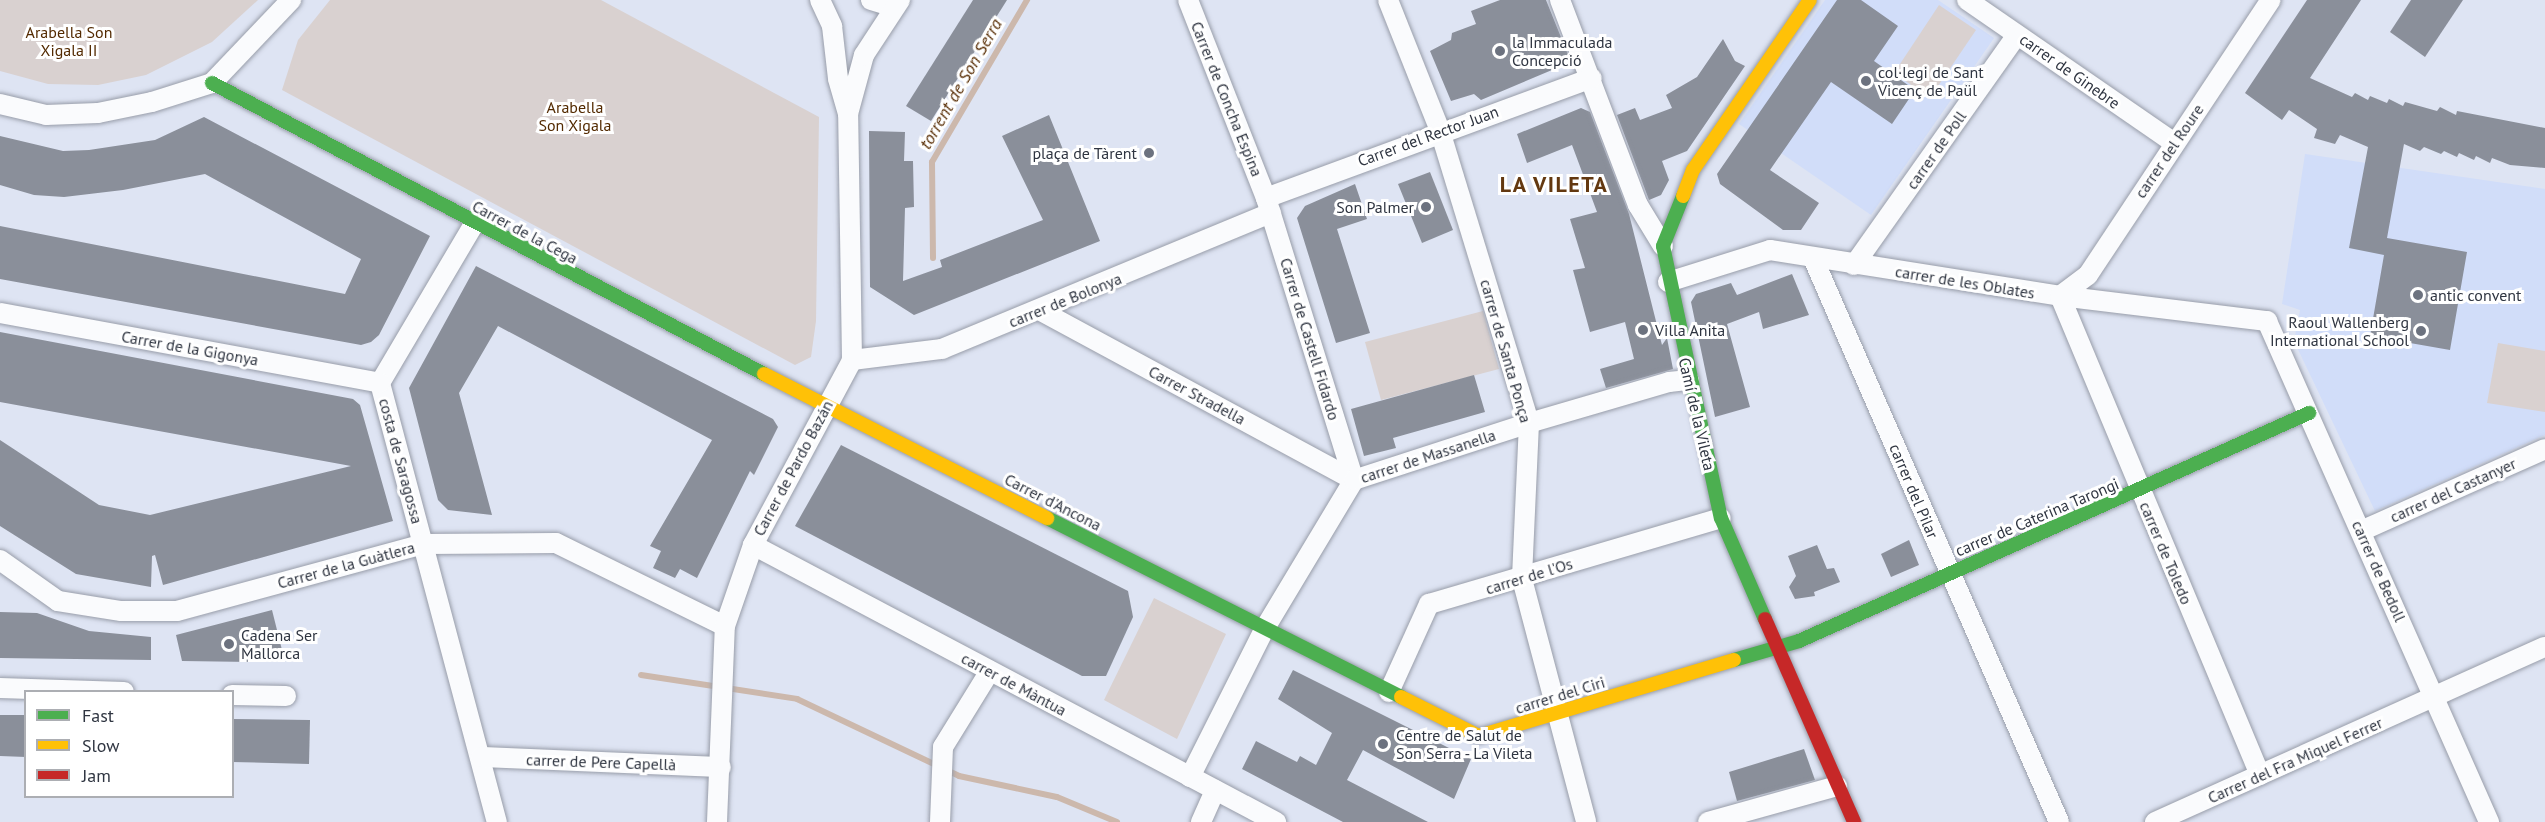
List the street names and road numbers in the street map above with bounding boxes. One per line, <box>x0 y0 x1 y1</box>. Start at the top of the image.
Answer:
street label: Carrer de Concha Espina <box>1187 19 1267 179</box>
street label: carrer de Ginebre <box>2016 29 2124 113</box>
street label: carrer del Roure <box>2131 100 2207 202</box>
street label: Carrer del Rector Juan <box>1355 102 1501 170</box>
street label: carrer de Poll <box>1902 107 1970 193</box>
street label: Carrer de la Cega <box>469 196 581 268</box>
street label: Carrer de Castell Fidardo <box>1276 255 1344 423</box>
street label: carrer de les Oblates <box>1894 261 2036 303</box>
street label: carrer de Bolonya <box>1006 269 1124 331</box>
street label: carrer de Santa Ponça <box>1476 277 1536 425</box>
street label: Carrer de la Gigonya <box>120 326 260 370</box>
street label: Camí de la Vileta <box>1675 355 1719 473</box>
street label: Carrer Stradella <box>1145 361 1249 429</box>
street label: costa de Saragossa <box>375 396 427 526</box>
street label: Carrer de Pardo Bazán <box>749 397 837 539</box>
street label: carrer de Massanella <box>1358 425 1498 487</box>
street label: carrer del Pilar <box>1885 441 1943 541</box>
street label: carrer del Castanyer <box>2387 454 2519 526</box>
street label: Carrer d'Ancona <box>1001 469 1105 535</box>
street label: carrer de Caterina Tarongi <box>1952 474 2122 560</box>
street label: carrer de Toledo <box>2136 498 2196 608</box>
street label: carrer de Bedoll <box>2348 517 2410 625</box>
street label: Carrer de la Guàtlera <box>275 537 417 593</box>
street label: carrer de l'Os <box>1483 554 1575 598</box>
street label: carrer de Màntua <box>958 648 1070 720</box>
street label: carrer del Ciri <box>1513 672 1607 718</box>
street label: Carrer del Fra Miquel Ferrer <box>2205 713 2385 807</box>
street label: carrer de Pere Capellà <box>526 750 676 774</box>

